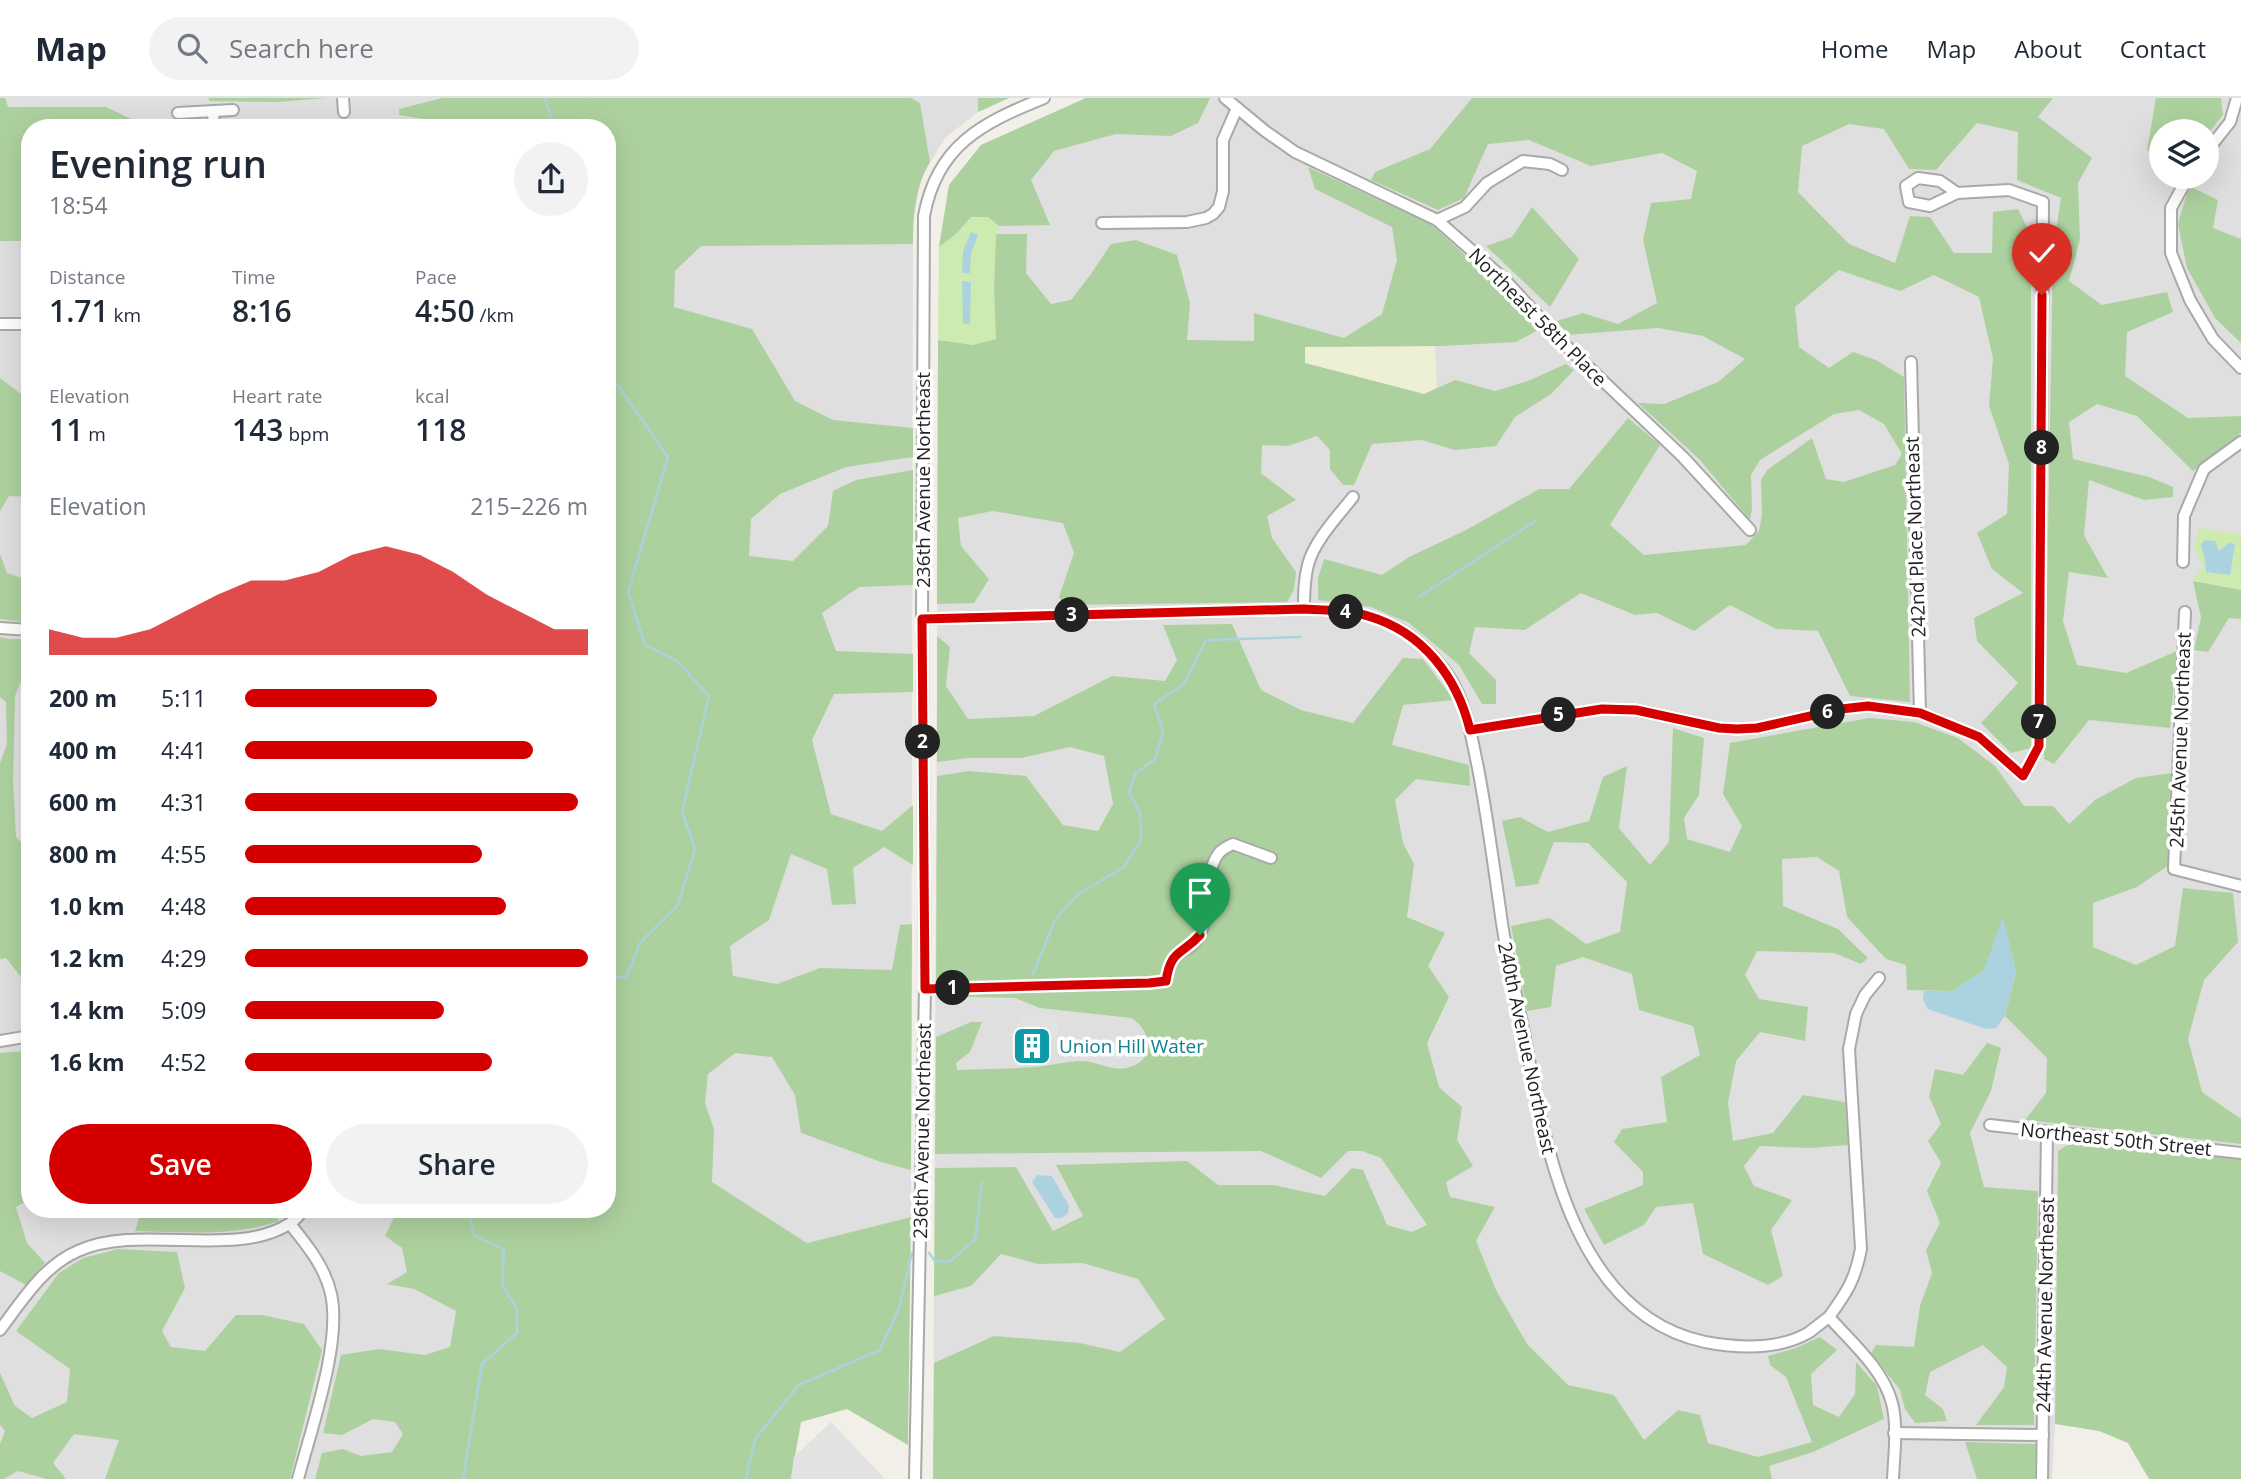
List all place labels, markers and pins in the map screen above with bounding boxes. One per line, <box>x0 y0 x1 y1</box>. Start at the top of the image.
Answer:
pin <box>2012 223 2072 295</box>
pin: 8 <box>2024 430 2060 466</box>
pin: 4 <box>1328 594 1364 630</box>
pin: 3 <box>1054 598 1090 632</box>
pin: 6 <box>1811 694 1846 730</box>
pin: 5 <box>1542 698 1576 732</box>
pin: 7 <box>2022 704 2056 740</box>
pin: 2 <box>906 724 940 760</box>
pin <box>1170 863 1230 935</box>
pin: 1 <box>936 970 970 1006</box>
building icon: Union Hill Water <box>1011 1025 1053 1067</box>
place label: Union Hill Water <box>1059 1033 1204 1059</box>

